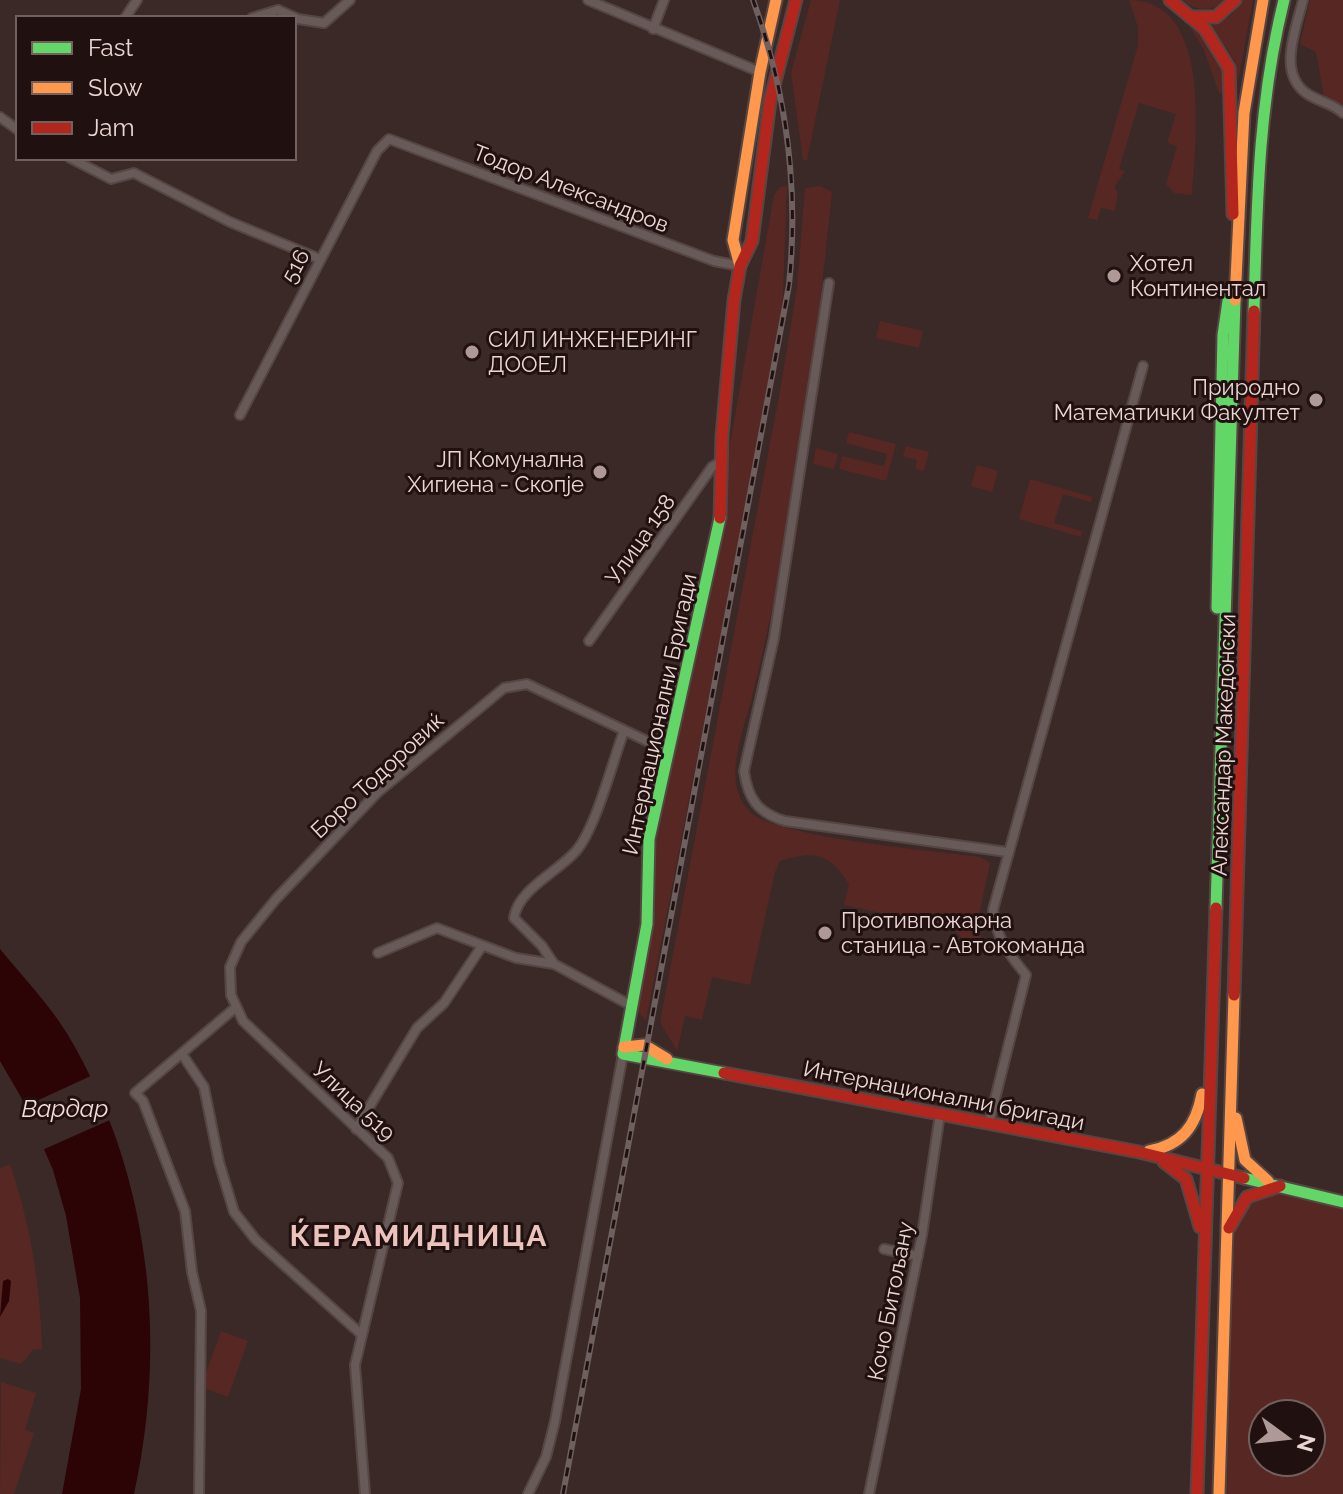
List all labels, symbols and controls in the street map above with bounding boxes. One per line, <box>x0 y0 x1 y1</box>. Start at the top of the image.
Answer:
legend <box>16 16 296 160</box>
text: Fast <box>88 33 133 62</box>
text: Slow <box>88 73 143 102</box>
text: Jam <box>88 113 134 142</box>
street label: Тодор Александров <box>469 139 673 237</box>
street label: 516 <box>275 245 315 287</box>
place label: Хотел Континентал <box>1130 250 1266 301</box>
marker: Хотел Континентал <box>1105 267 1123 285</box>
place label: СИЛ ИНЖЕНЕРИНГ ДООЕЛ <box>488 326 697 377</box>
marker: СИЛ ИНЖЕНЕРИНГ ДООЕЛ <box>463 343 481 361</box>
place label: Природно Математички Факултет <box>1054 374 1301 425</box>
marker: Природно Математички Факултет <box>1307 391 1325 409</box>
place label: ЈП Комунална Хигиена - Скопје <box>407 446 584 497</box>
marker: ЈП Комунална Хигиена - Скопје <box>591 463 609 481</box>
street label: Улица 158 <box>600 489 680 589</box>
street label: Интернационални Бригади <box>616 571 702 857</box>
street label: Александар Македонски <box>1205 614 1241 876</box>
street label: Боро Тодоровиќ <box>305 707 449 843</box>
place label: Противпожарна станица - Автокоманда <box>841 907 1085 958</box>
marker: Противпожарна станица - Автокоманда <box>816 924 834 942</box>
street label: Интернационални бригади <box>801 1055 1087 1135</box>
street label: Улица 519 <box>307 1056 401 1146</box>
water label: Вардар <box>22 1094 108 1123</box>
district label: ЌЕРАМИДНИЦА <box>290 1218 548 1253</box>
street label: Кочо Битољану <box>862 1219 918 1383</box>
north arrow <box>1247 1398 1327 1478</box>
text: N <box>1292 1432 1321 1455</box>

